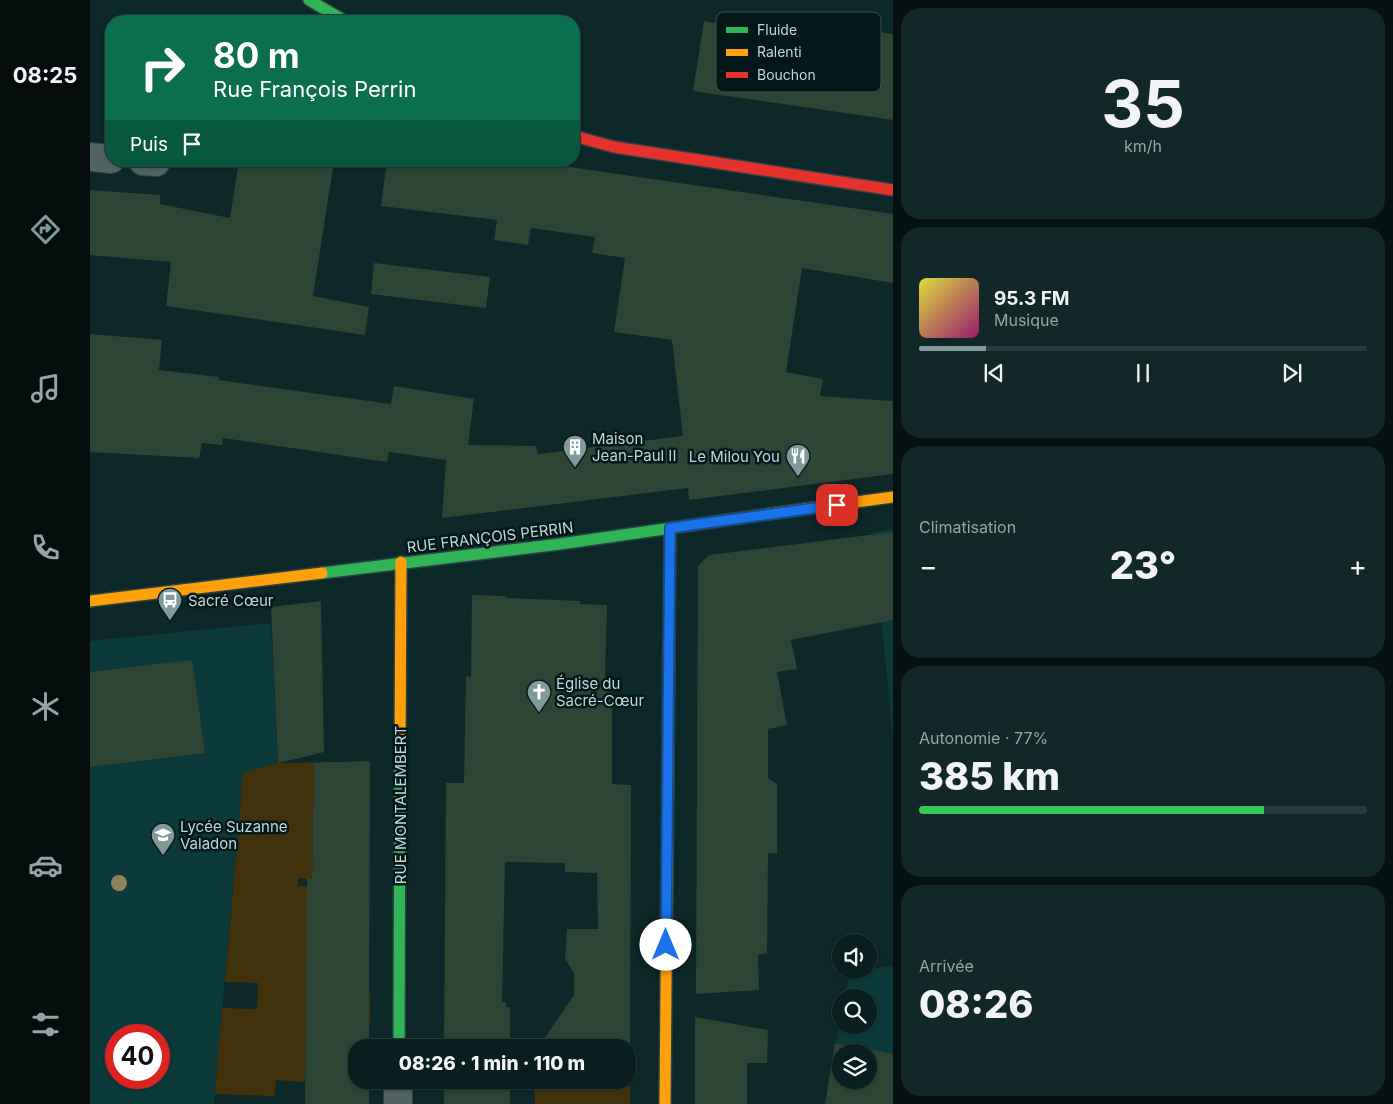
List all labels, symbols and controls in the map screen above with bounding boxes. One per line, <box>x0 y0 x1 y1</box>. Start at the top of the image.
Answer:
legend <box>716 12 881 92</box>
text: Fluide <box>757 21 797 38</box>
text: 80 m <box>213 34 300 76</box>
icon: right <box>130 35 195 100</box>
text: Ralenti <box>757 43 802 60</box>
text: 08:25 <box>13 62 77 88</box>
text: 35 <box>1101 64 1185 143</box>
text: Bouchon <box>757 66 816 83</box>
text: Rue François Perrin <box>213 76 416 102</box>
icon: arrive <box>178 130 206 158</box>
text: Puis <box>130 133 168 156</box>
text: km/h <box>1124 136 1162 156</box>
icon: directions <box>28 212 63 247</box>
text: 95.3 FM <box>994 287 1070 310</box>
text: Musique <box>994 310 1059 330</box>
icon: previous <box>980 359 1008 387</box>
icon: pause <box>1129 359 1157 387</box>
icon: next <box>1278 359 1306 387</box>
icon: music <box>28 371 63 406</box>
place label: Maison Jean-Paul II <box>592 429 676 465</box>
building icon: Maison Jean-Paul II <box>562 434 588 468</box>
restaurant icon: Le Milou You <box>785 443 811 477</box>
place label: Le Milou You <box>689 447 780 466</box>
pin <box>816 484 858 526</box>
icon: arrive <box>823 491 851 519</box>
street label: RUE FRANÇOIS PERRIN <box>406 517 574 557</box>
text: Climatisation <box>919 517 1016 537</box>
icon: phone <box>28 530 63 565</box>
text: 23° <box>1110 542 1176 588</box>
text: − <box>919 549 938 583</box>
text: + <box>1348 549 1367 583</box>
bus stop icon: Sacré Cœur <box>157 587 183 621</box>
place label: Sacré Cœur <box>188 591 274 610</box>
place label: Église du Sacré-Cœur <box>556 674 644 710</box>
church icon: Église du Sacré-Cœur <box>526 679 552 713</box>
icon: climate <box>28 689 63 724</box>
street label: RUE MONTALEMBERT <box>391 726 410 884</box>
text: Autonomie · 77% <box>919 728 1048 748</box>
text: 385 km <box>919 753 1060 799</box>
place label: Lycée Suzanne Valadon <box>180 817 288 853</box>
school or university icon: Lycée Suzanne Valadon <box>150 822 176 856</box>
icon: car <box>28 848 63 883</box>
position arrow <box>639 918 691 970</box>
map controls <box>832 934 877 1089</box>
button: sound <box>832 934 877 979</box>
text: Arrivée <box>919 956 974 976</box>
text: 08:26 <box>919 981 1033 1027</box>
button: search <box>832 989 877 1034</box>
icon: filters <box>28 1007 63 1042</box>
speed limit sign: 40 <box>105 1024 170 1089</box>
button: layers <box>832 1044 877 1089</box>
text: 08:26 · 1 min · 110 m <box>399 1052 585 1075</box>

